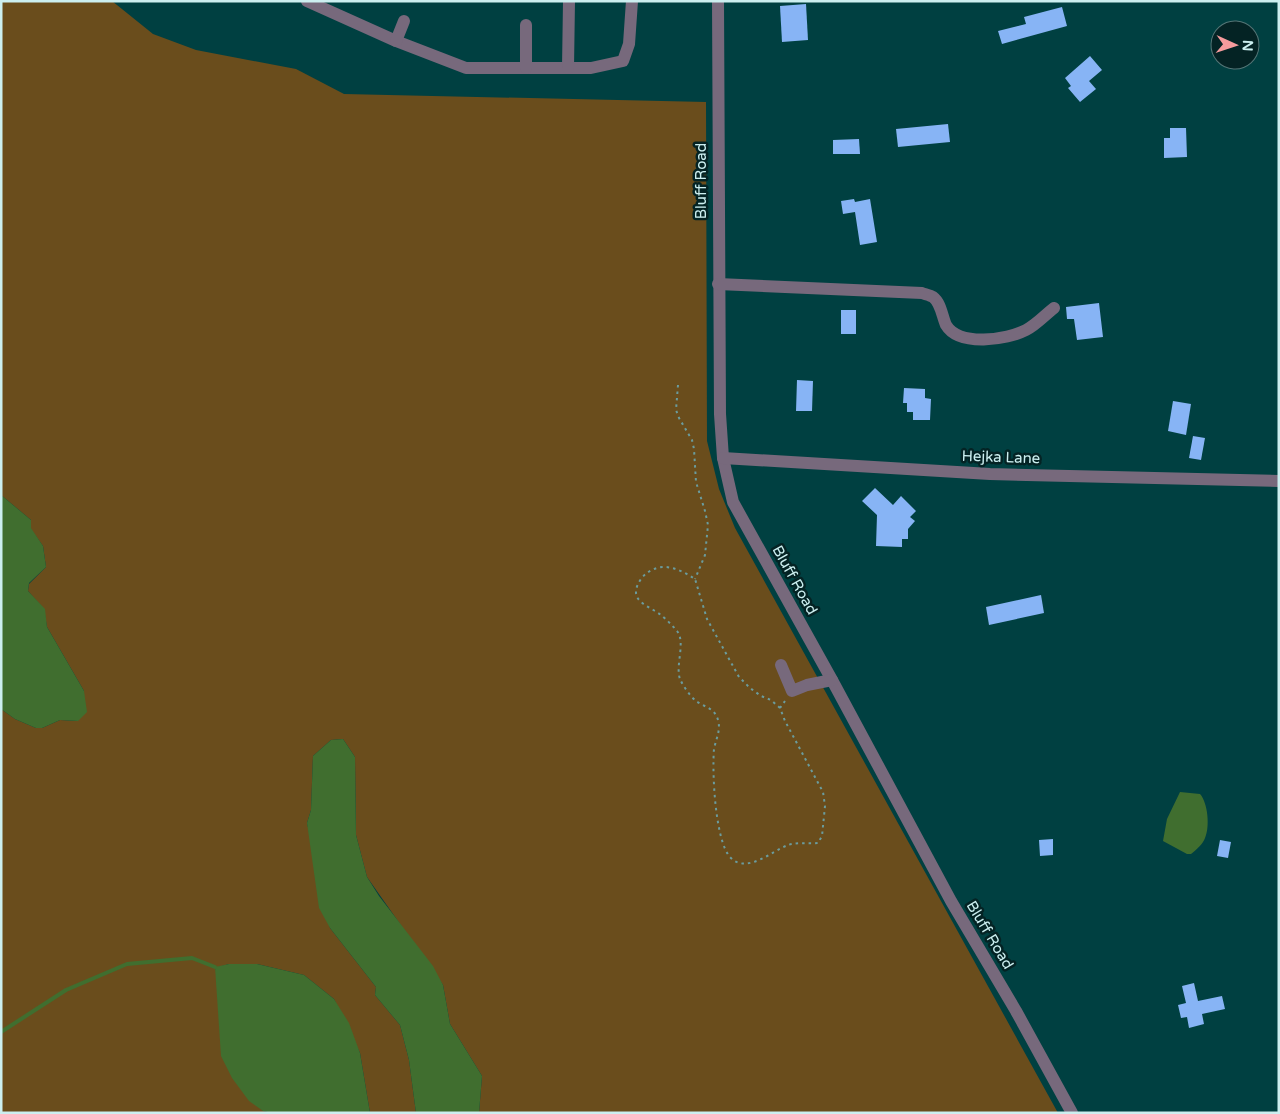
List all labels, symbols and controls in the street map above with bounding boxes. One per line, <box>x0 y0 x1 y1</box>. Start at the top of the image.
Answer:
north arrow <box>1210 20 1260 70</box>
text: N <box>1239 40 1256 52</box>
street label: Bluff Road <box>692 143 710 219</box>
street label: Hejka Lane <box>961 447 1041 467</box>
street label: Bluff Road <box>769 542 821 618</box>
street label: Bluff Road <box>963 898 1017 972</box>

